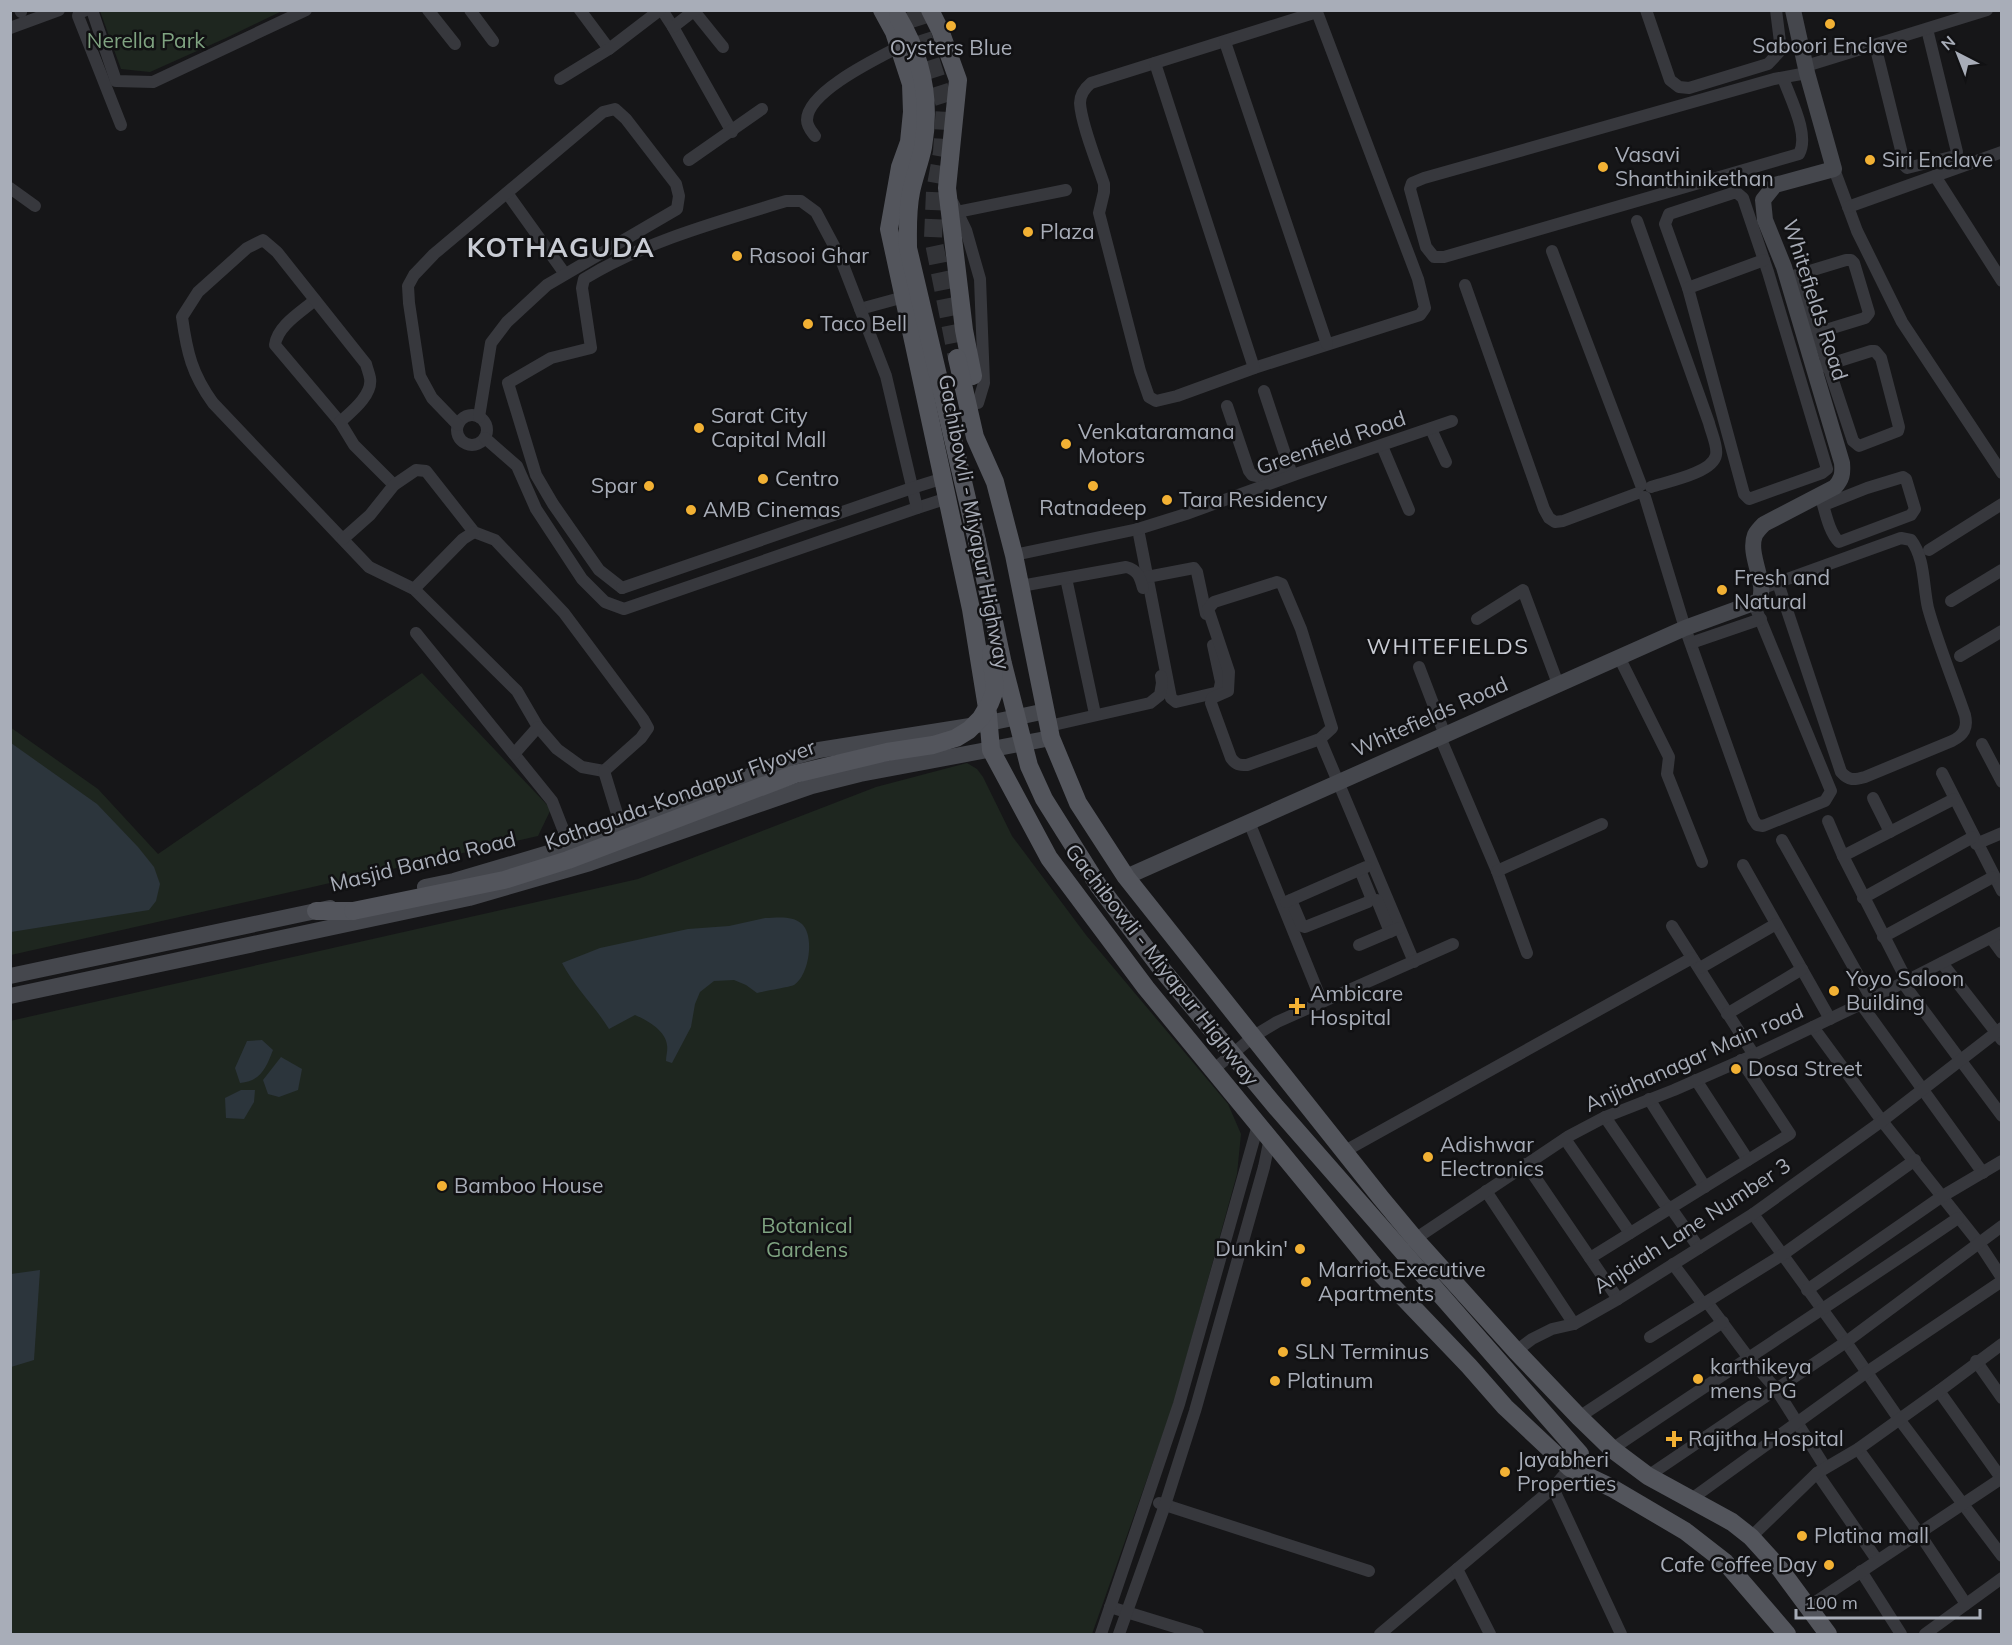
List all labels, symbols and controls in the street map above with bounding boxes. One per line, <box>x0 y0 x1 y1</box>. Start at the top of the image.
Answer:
marker: Saboori Enclave <box>1823 17 1837 31</box>
marker: Oysters Blue <box>944 19 958 33</box>
north arrow <box>1928 24 1988 84</box>
park label: Nerella Park <box>87 27 205 53</box>
text: N <box>1937 31 1959 54</box>
place label: Saboori Enclave <box>1752 32 1908 58</box>
place label: Oysters Blue <box>890 34 1012 60</box>
place label: Vasavi Shanthinikethan <box>1615 141 1774 191</box>
place label: Siri Enclave <box>1882 146 1993 172</box>
marker: Siri Enclave <box>1863 153 1877 167</box>
marker: Vasavi Shanthinikethan <box>1596 160 1610 174</box>
street label: Whitefields Road <box>1778 216 1854 383</box>
place label: Plaza <box>1040 218 1095 244</box>
marker: Plaza <box>1021 225 1035 239</box>
district label: KOTHAGUDA <box>467 230 655 264</box>
place label: Rasooi Ghar <box>749 242 869 268</box>
marker: Rasooi Ghar <box>730 249 744 263</box>
place label: Taco Bell <box>820 310 907 336</box>
marker: Taco Bell <box>801 317 815 331</box>
street label: Gachibowli - Miyapur Highway <box>934 372 1016 672</box>
place label: Sarat City Capital Mall <box>711 402 826 452</box>
street label: Greenfield Road <box>1253 404 1409 480</box>
place label: Venkataramana Motors <box>1078 418 1234 468</box>
marker: Sarat City Capital Mall <box>692 421 706 435</box>
marker: Venkataramana Motors <box>1059 437 1073 451</box>
place label: Centro <box>775 465 839 491</box>
place label: Spar <box>591 472 637 498</box>
marker: Centro <box>756 472 770 486</box>
marker: Spar <box>642 479 656 493</box>
marker: Ratnadeep <box>1086 479 1100 493</box>
place label: Tara Residency <box>1179 486 1327 512</box>
marker: Tara Residency <box>1160 493 1174 507</box>
place label: Ratnadeep <box>1039 494 1147 520</box>
place label: AMB Cinemas <box>703 496 841 522</box>
marker: AMB Cinemas <box>684 503 698 517</box>
place label: Fresh and Natural <box>1734 564 1830 614</box>
marker: Fresh and Natural <box>1715 583 1729 597</box>
district label: WHITEFIELDS <box>1367 632 1529 660</box>
street label: Whitefields Road <box>1348 670 1512 762</box>
street label: Kothaguda-Kondapur Flyover <box>541 733 819 855</box>
street label: Masjid Banda Road <box>327 825 518 897</box>
street label: Gachibowli - Miyapur Highway <box>1060 838 1265 1091</box>
place label: Yoyo Saloon Building <box>1845 965 1964 1015</box>
place label: Ambicare Hospital <box>1310 980 1403 1030</box>
marker: Yoyo Saloon Building <box>1827 984 1841 998</box>
marker: Ambicare Hospital <box>1288 997 1306 1015</box>
street label: Anjiahanagar Main road <box>1580 997 1807 1117</box>
place label: Dosa Street <box>1748 1055 1862 1081</box>
marker: Dosa Street <box>1729 1062 1743 1076</box>
place label: Adishwar Electronics <box>1440 1131 1544 1181</box>
marker: Adishwar Electronics <box>1421 1150 1435 1164</box>
street label: Anjaiah Lane Number 3 <box>1588 1152 1795 1299</box>
place label: Bamboo House <box>454 1172 603 1198</box>
marker: Bamboo House <box>435 1179 449 1193</box>
park label: Botanical Gardens <box>761 1212 853 1262</box>
place label: Dunkin' <box>1215 1235 1288 1261</box>
marker: Dunkin' <box>1293 1242 1307 1256</box>
place label: Marriot Executive Apartments <box>1318 1256 1486 1306</box>
marker: Marriot Executive Apartments <box>1299 1275 1313 1289</box>
place label: SLN Terminus <box>1295 1338 1429 1364</box>
marker: SLN Terminus <box>1276 1345 1290 1359</box>
place label: karthikeya mens PG <box>1710 1353 1812 1403</box>
place label: Platinum <box>1287 1367 1373 1393</box>
marker: karthikeya mens PG <box>1691 1372 1705 1386</box>
marker: Platinum <box>1268 1374 1282 1388</box>
place label: Rajitha Hospital <box>1688 1425 1844 1451</box>
marker: Rajitha Hospital <box>1665 1430 1683 1448</box>
place label: Jayabheri Properties <box>1517 1446 1616 1496</box>
marker: Jayabheri Properties <box>1498 1465 1512 1479</box>
place label: Platina mall <box>1814 1522 1929 1548</box>
marker: Platina mall <box>1795 1529 1809 1543</box>
place label: Cafe Coffee Day <box>1660 1551 1817 1577</box>
marker: Cafe Coffee Day <box>1822 1558 1836 1572</box>
scale bar <box>1796 1582 1980 1620</box>
text: 100 m <box>1805 1591 1858 1614</box>

